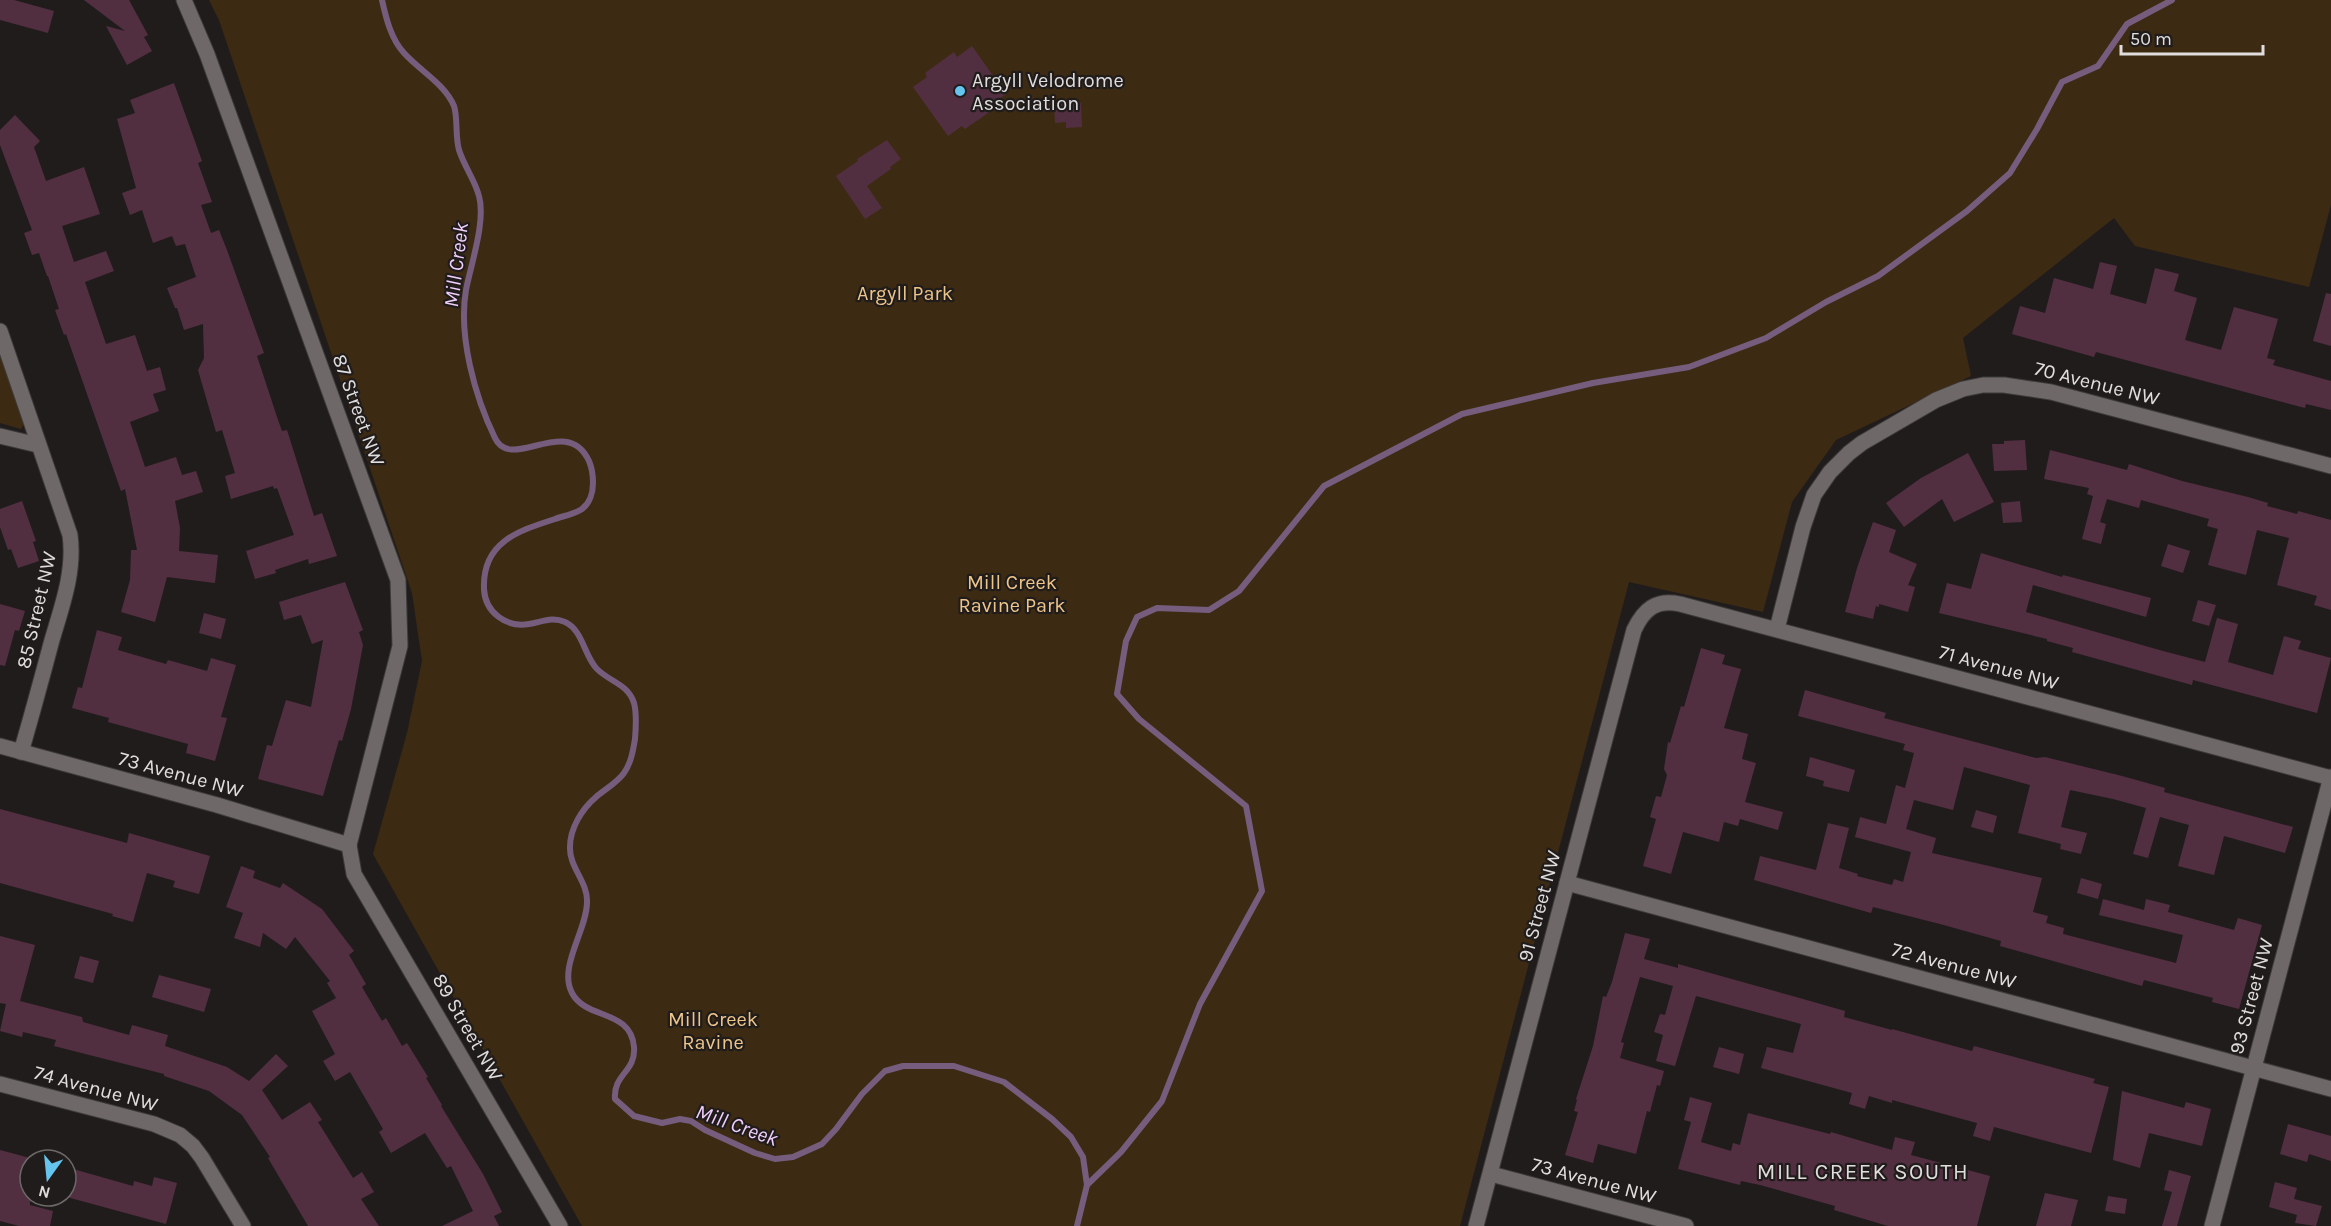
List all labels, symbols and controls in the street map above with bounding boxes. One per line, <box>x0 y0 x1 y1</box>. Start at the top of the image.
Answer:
scale bar <box>2121 18 2264 56</box>
text: 50 m <box>2130 28 2172 50</box>
place label: Argyll Velodrome Association <box>972 69 1124 115</box>
marker: Argyll Velodrome Association <box>953 84 967 98</box>
water label: Mill Creek <box>439 221 473 309</box>
park label: Argyll Park <box>857 282 953 305</box>
street label: 87 Street NW <box>328 351 389 469</box>
street label: 70 Avenue NW <box>2032 357 2162 410</box>
street label: 85 Street NW <box>12 549 61 671</box>
park label: Mill Creek Ravine Park <box>959 571 1065 617</box>
street label: 71 Avenue NW <box>1937 640 2061 695</box>
street label: 73 Avenue NW <box>116 747 246 802</box>
street label: 91 Street NW <box>1514 848 1565 964</box>
street label: 93 Street NW <box>2225 935 2278 1057</box>
street label: 72 Avenue NW <box>1889 938 2019 993</box>
street label: 89 Street NW <box>428 970 508 1085</box>
park label: Mill Creek Ravine <box>668 1008 758 1054</box>
street label: 74 Avenue NW <box>31 1061 161 1116</box>
water label: Mill Creek <box>693 1099 782 1151</box>
north arrow <box>18 1148 78 1208</box>
street label: 73 Avenue NW <box>1529 1153 1659 1208</box>
district label: MILL CREEK SOUTH <box>1757 1159 1969 1185</box>
text: N <box>36 1181 52 1203</box>

